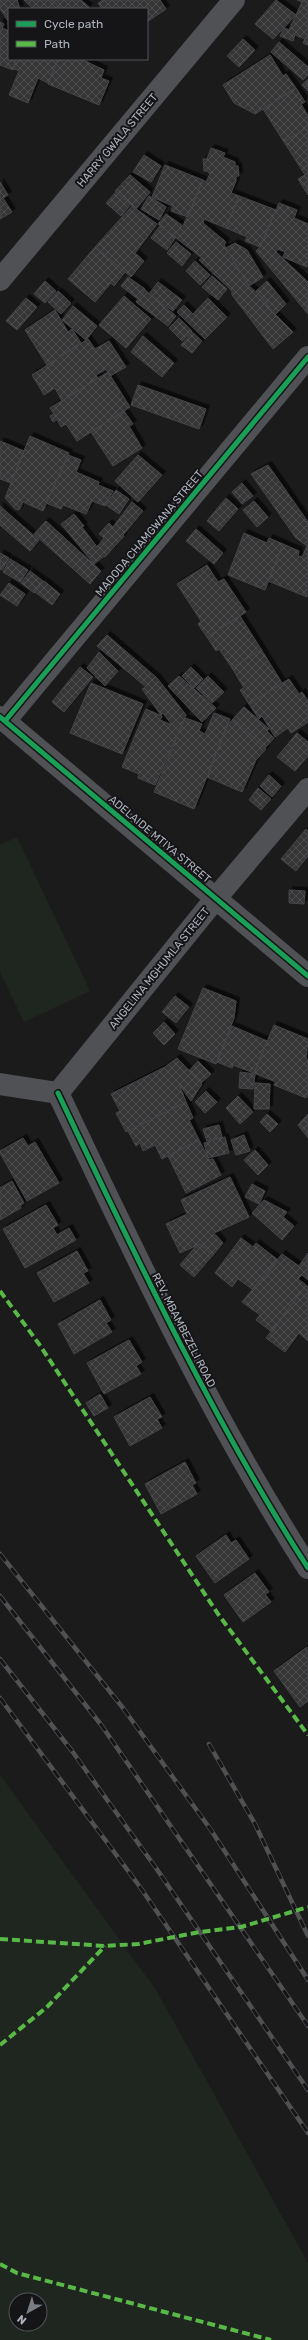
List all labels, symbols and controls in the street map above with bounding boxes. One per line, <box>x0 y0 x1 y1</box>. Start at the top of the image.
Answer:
legend <box>8 8 148 60</box>
text: Cycle path <box>44 17 103 31</box>
text: Path <box>44 37 70 51</box>
street label: HARRY GWALA STREET <box>74 90 161 190</box>
street label: MADODA CHAMGWANA STREET <box>93 467 206 599</box>
street label: ADELAIDE MTIYA STREET <box>106 793 214 886</box>
street label: ANGELINA MGHUMLA STREET <box>106 905 213 1032</box>
street label: REV. MBAMBEZELI ROAD <box>149 1271 218 1389</box>
north arrow <box>8 2292 48 2332</box>
text: N <box>15 2312 29 2327</box>

